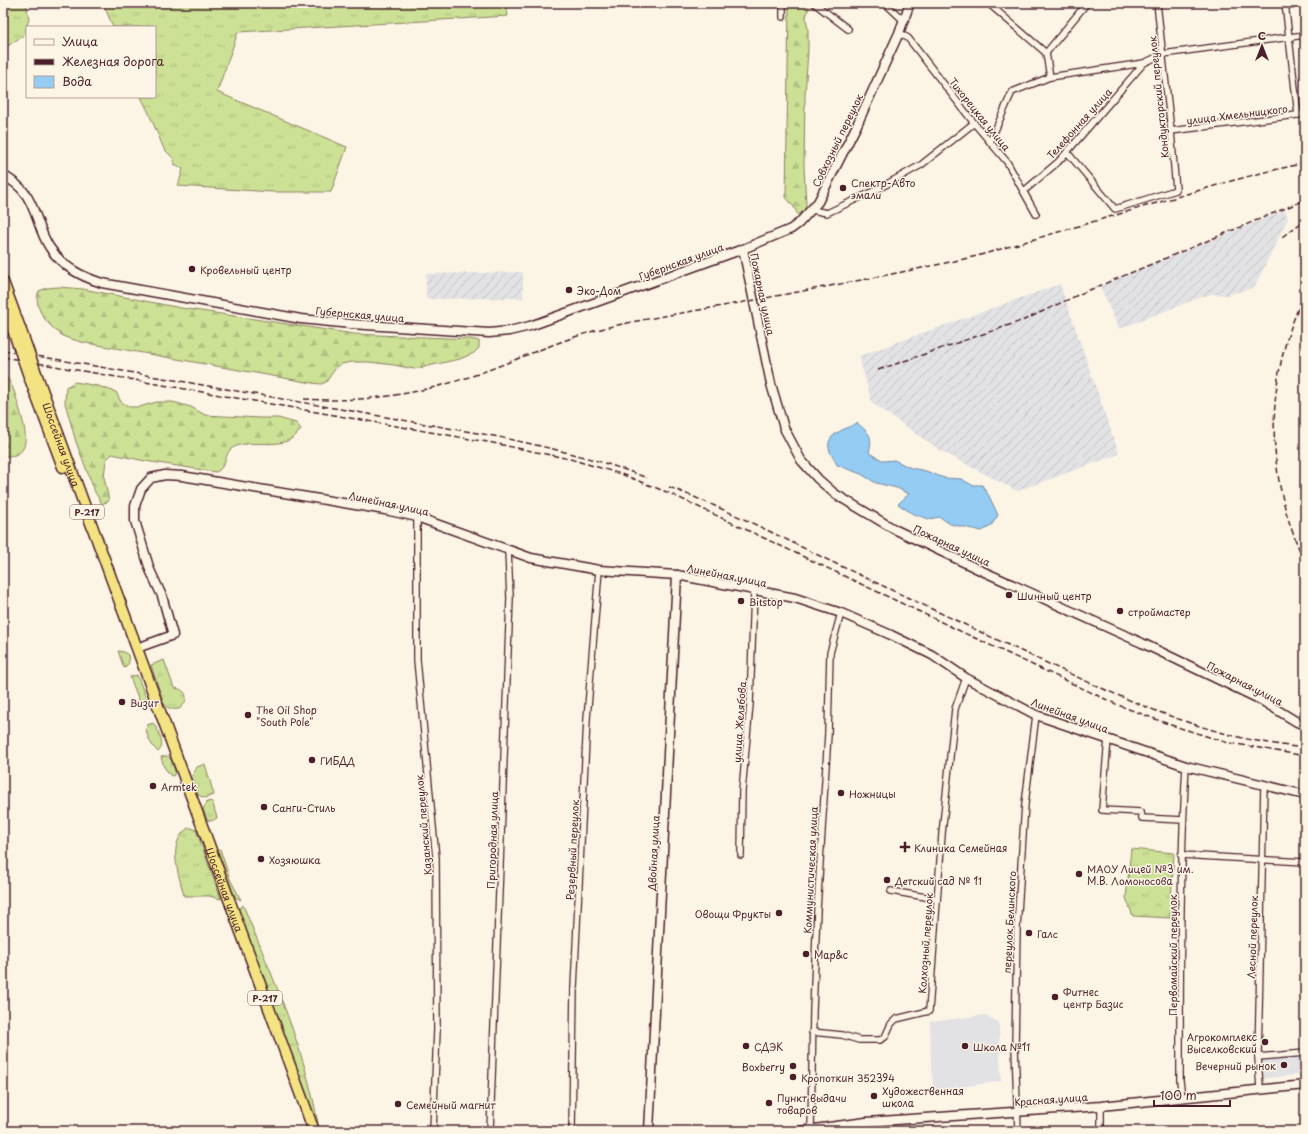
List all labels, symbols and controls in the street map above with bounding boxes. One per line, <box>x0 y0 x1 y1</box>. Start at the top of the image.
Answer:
legend <box>26 26 156 98</box>
north arrow <box>1242 26 1282 66</box>
text: С <box>1258 27 1266 44</box>
text: Улица <box>62 32 98 50</box>
street label: Кондукторский переулок <box>1144 35 1173 159</box>
text: Железная дорога <box>62 52 165 70</box>
text: Вода <box>62 72 92 90</box>
street label: Тихорецкая улица <box>946 74 1015 154</box>
street label: Телефонная улица <box>1043 84 1115 162</box>
street label: Совхозный переулок <box>808 91 867 190</box>
street label: улица Хмельницкого <box>1186 100 1289 128</box>
place label: Спектр-Авто эмали <box>851 175 916 202</box>
marker: Спектр-Авто эмали <box>838 183 848 193</box>
street label: Губернская улица <box>637 238 726 284</box>
street label: Пожарная улица <box>747 252 779 337</box>
place label: Кровельный центр <box>200 262 292 277</box>
marker: Кровельный центр <box>187 264 197 274</box>
place label: Эко-Дом <box>576 283 621 298</box>
marker: Эко-Дом <box>564 285 574 295</box>
street label: Губернская улица <box>315 303 406 326</box>
street label: Шоссейная улица <box>40 400 85 489</box>
street label: Линейная улица <box>348 487 431 519</box>
road number: Р-217 <box>70 505 104 519</box>
street label: Пожарная улица <box>911 521 994 570</box>
street label: Линейная улица <box>686 560 769 590</box>
place label: Шинный центр <box>1017 588 1092 603</box>
marker: Шинный центр <box>1004 590 1014 600</box>
place label: Bitstop <box>749 594 783 609</box>
marker: Bitstop <box>736 596 746 606</box>
place label: строймастер <box>1128 604 1191 619</box>
marker: строймастер <box>1115 606 1125 616</box>
street label: Пожарная улица <box>1204 657 1286 709</box>
street label: улица Желябова <box>729 680 749 763</box>
street label: Линейная улица <box>1029 694 1111 736</box>
place label: Визит <box>130 695 160 710</box>
marker: Визит <box>117 697 127 707</box>
place label: The Oil Shop "South Pole" <box>256 702 317 729</box>
marker: The Oil Shop "South Pole" <box>243 710 253 720</box>
place label: ГИБДД <box>320 753 355 768</box>
marker: ГИБДД <box>307 755 317 765</box>
street label: Казанский переулок <box>411 774 436 876</box>
place label: Armtek <box>161 779 197 794</box>
marker: Armtek <box>148 781 158 791</box>
place label: Ножницы <box>849 786 896 801</box>
marker: Ножницы <box>836 788 846 798</box>
street label: Пригородная улица <box>483 790 501 889</box>
street label: Резервный переулок <box>562 799 583 901</box>
place label: Санги-Стиль <box>272 800 335 815</box>
marker: Санги-Стиль <box>259 802 269 812</box>
street label: Коммунистическая улица <box>799 805 822 934</box>
street label: Двойная улица <box>643 814 663 892</box>
place label: Клиника Семейная <box>914 840 1007 855</box>
marker: Клиника Семейная <box>899 841 911 853</box>
street label: Шоссейная улица <box>203 845 248 934</box>
place label: Хозяюшка <box>269 852 321 867</box>
marker: Хозяюшка <box>256 854 266 864</box>
place label: МАОУ Лицей №3 им. М.В. Ломоносова <box>1087 861 1194 888</box>
marker: МАОУ Лицей №3 им. М.В. Ломоносова <box>1074 869 1084 879</box>
street label: переулок Белинского <box>999 870 1020 974</box>
place label: Детский сад № 11 <box>894 873 982 888</box>
marker: Детский сад № 11 <box>882 875 892 885</box>
street label: Колхозный переулок <box>914 892 937 994</box>
street label: Первомайский переулок <box>1165 894 1181 1016</box>
street label: Лесной переулок <box>1243 895 1262 979</box>
place label: Овощи Фрукты <box>695 906 771 921</box>
marker: Овощи Фрукты <box>774 908 784 918</box>
place label: Галс <box>1037 926 1058 941</box>
marker: Галс <box>1024 928 1034 938</box>
place label: Мар&с <box>814 947 848 962</box>
marker: Мар&с <box>801 949 811 959</box>
place label: Фитнес центр Базис <box>1063 984 1124 1011</box>
road number: Р-217 <box>248 991 282 1005</box>
marker: Фитнес центр Базис <box>1050 992 1060 1002</box>
place label: Агрокомплекс Выселковский <box>1187 1029 1257 1056</box>
marker: Агрокомплекс Выселковский <box>1260 1037 1270 1047</box>
place label: СДЭК <box>754 1039 783 1054</box>
place label: Школа №11 <box>973 1039 1030 1054</box>
marker: СДЭК <box>741 1041 751 1051</box>
marker: Школа №11 <box>960 1041 970 1051</box>
place label: Вечерний рынок <box>1195 1058 1276 1073</box>
place label: Boxberry <box>742 1059 785 1074</box>
marker: Вечерний рынок <box>1279 1060 1289 1070</box>
marker: Boxberry <box>788 1061 798 1071</box>
place label: Кропоткин 352394 <box>801 1070 895 1085</box>
marker: Кропоткин 352394 <box>788 1072 798 1082</box>
scale bar <box>1154 1082 1230 1108</box>
place label: Художественная школа <box>882 1083 964 1110</box>
text: 100 m <box>1160 1086 1197 1104</box>
street label: Красная улица <box>1014 1089 1089 1109</box>
place label: Пункт выдачи товаров <box>777 1090 847 1117</box>
marker: Художественная школа <box>869 1091 879 1101</box>
place label: Семейный магнит <box>406 1097 497 1112</box>
marker: Пункт выдачи товаров <box>764 1098 774 1108</box>
marker: Семейный магнит <box>393 1099 403 1109</box>

